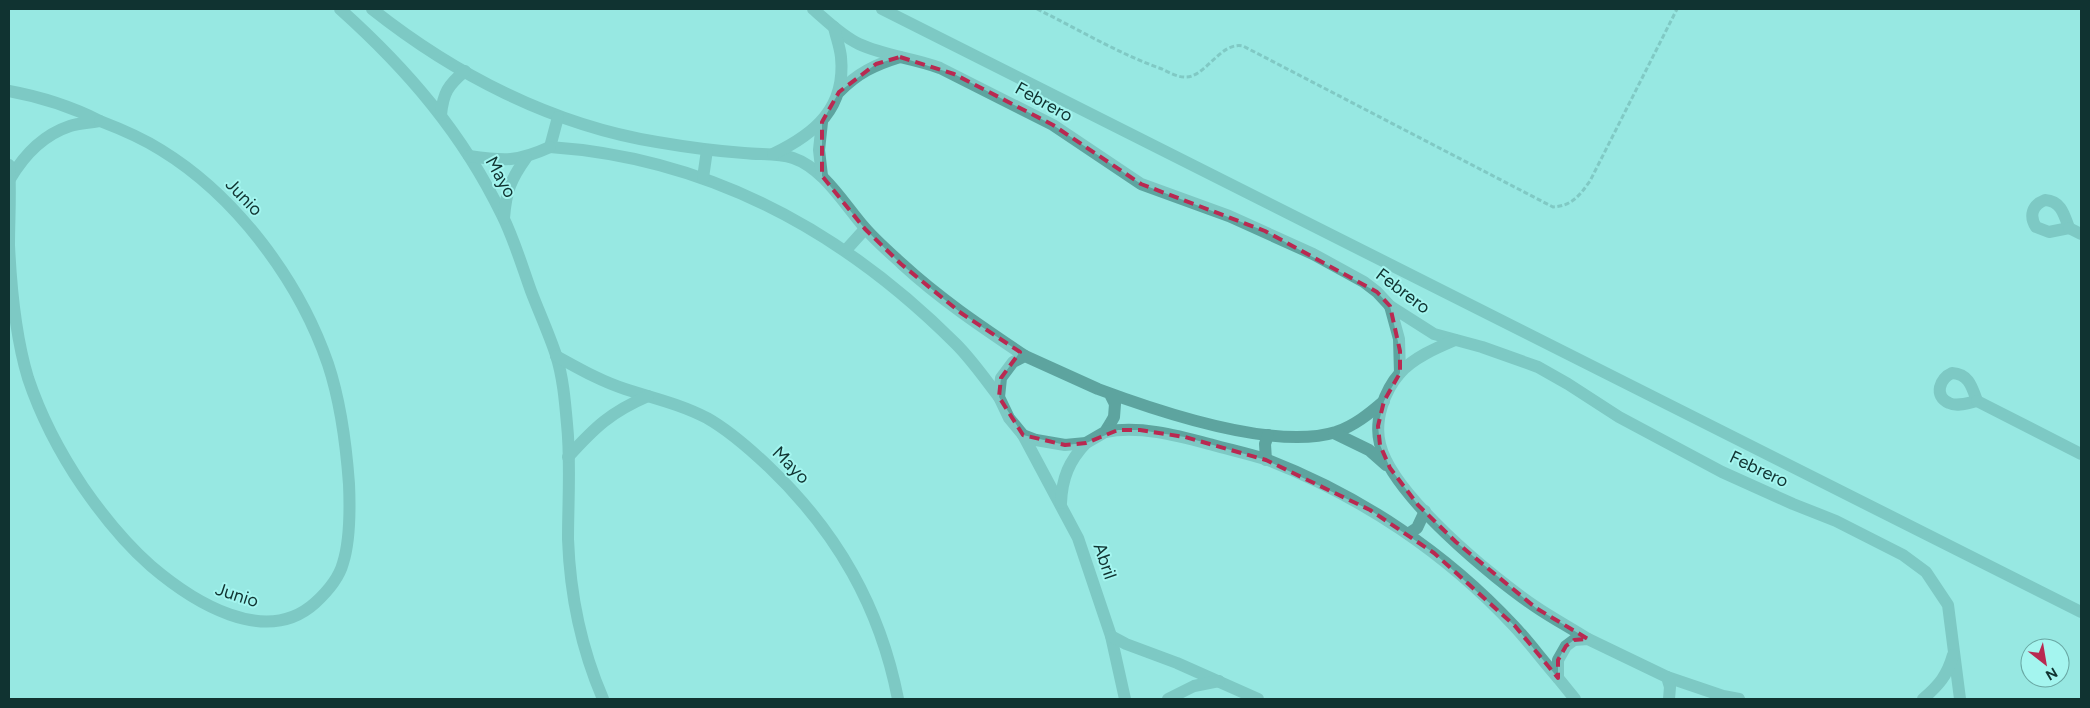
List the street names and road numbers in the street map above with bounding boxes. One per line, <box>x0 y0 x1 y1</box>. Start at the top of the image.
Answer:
street label: Febrero <box>1011 77 1077 127</box>
street label: Mayo <box>481 152 521 202</box>
street label: Junio <box>221 174 267 220</box>
street label: Febrero <box>1371 263 1435 319</box>
street label: Mayo <box>768 442 814 488</box>
street label: Febrero <box>1726 446 1792 492</box>
street label: Abril <box>1089 540 1121 582</box>
street label: Junio <box>213 578 261 612</box>

